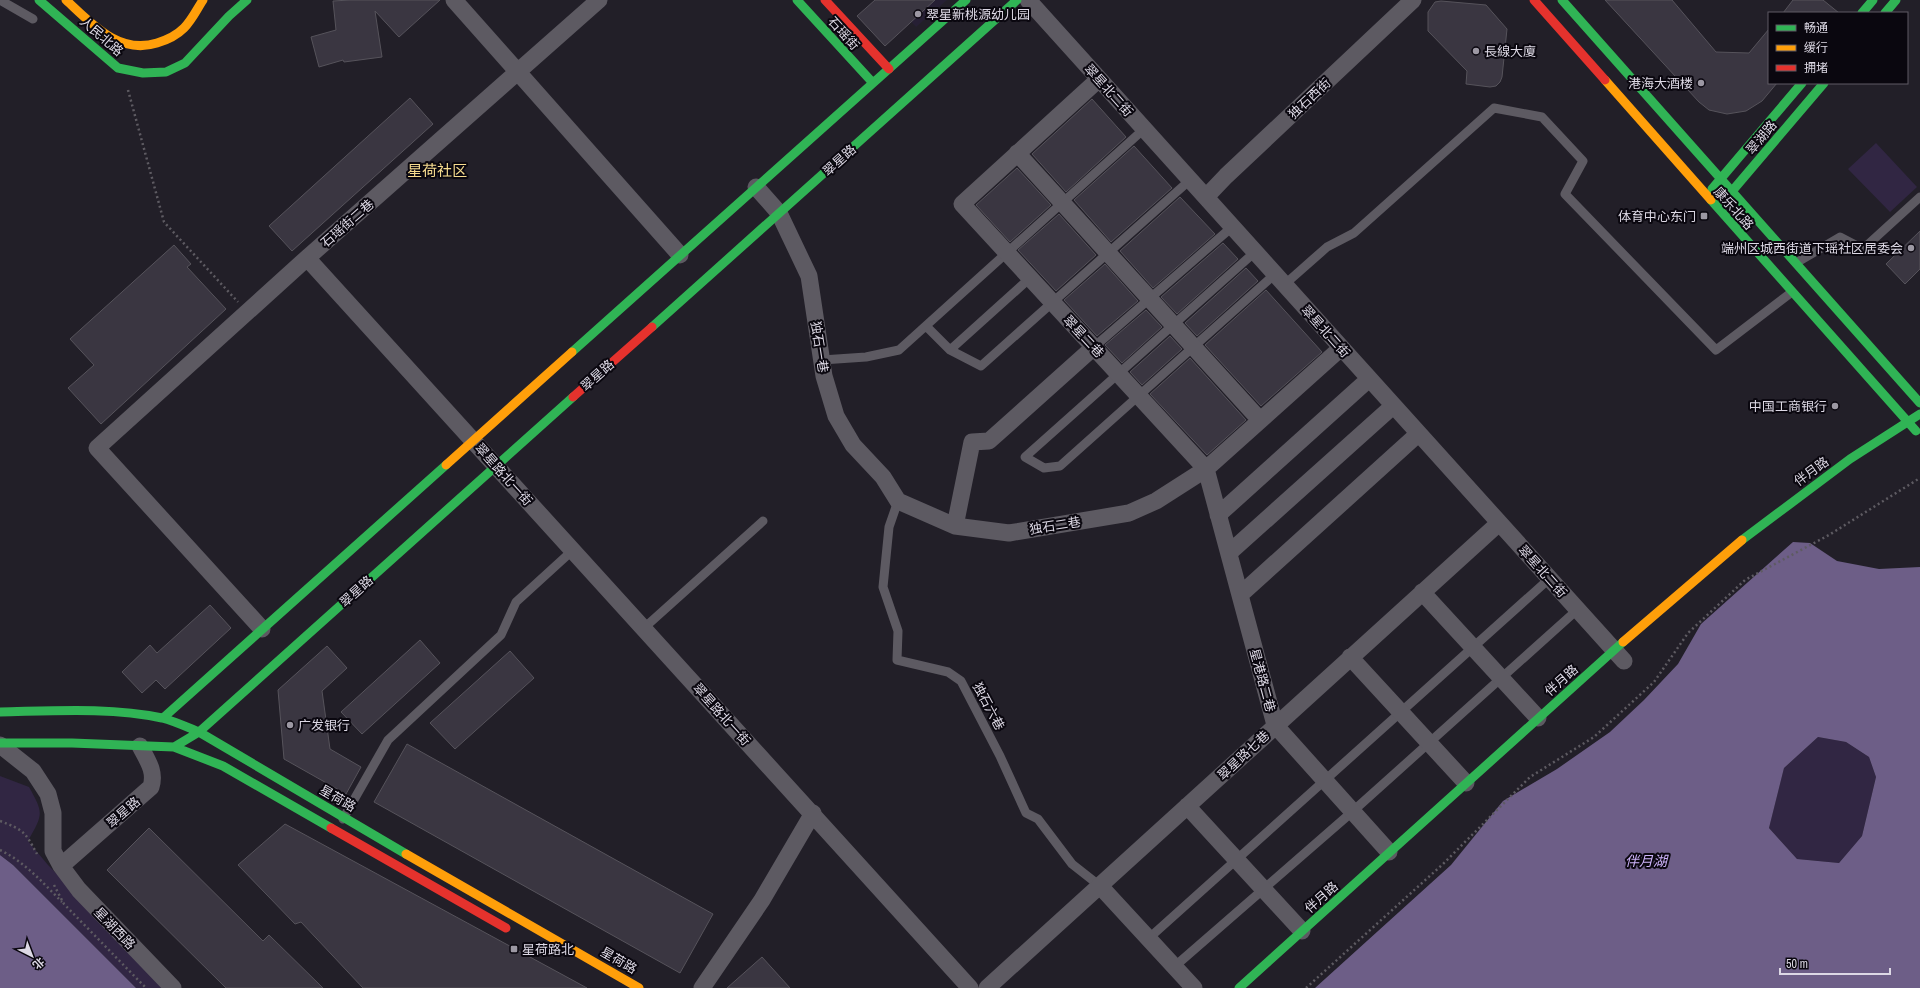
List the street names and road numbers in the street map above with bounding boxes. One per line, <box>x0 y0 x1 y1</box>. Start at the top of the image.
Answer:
street label: 人民北路 <box>76 13 127 60</box>
street label: 石瑶街 <box>824 13 863 54</box>
street label: 翠星北二街 <box>1081 60 1137 120</box>
street label: 独石西街 <box>1285 74 1334 122</box>
street label: 翠湖路 <box>1742 117 1780 158</box>
street label: 翠星路 <box>819 141 860 180</box>
street label: 康乐北路 <box>1710 183 1757 233</box>
street label: 石瑶街二巷 <box>317 196 377 251</box>
street label: 翠星北二街 <box>1298 301 1354 361</box>
street label: 翠星二巷 <box>1060 312 1108 361</box>
street label: 独石一巷 <box>807 320 832 374</box>
street label: 翠星路 <box>577 356 618 395</box>
street label: 翠星路北一街 <box>471 440 536 509</box>
street label: 伴月路 <box>1791 453 1832 490</box>
street label: 独石二巷 <box>1028 513 1082 538</box>
street label: 翠星北二街 <box>1515 541 1571 601</box>
street label: 翠星路 <box>336 572 377 611</box>
street label: 星港路二巷 <box>1246 647 1279 714</box>
street label: 伴月路 <box>1541 661 1582 700</box>
street label: 独石六巷 <box>969 679 1008 733</box>
street label: 翠星路北一街 <box>689 680 754 749</box>
street label: 翠星路七巷 <box>1214 727 1273 784</box>
street label: 星荷路 <box>317 781 359 816</box>
street label: 翠星路 <box>103 793 144 832</box>
street label: 伴月路 <box>1301 878 1342 917</box>
street label: 星湖西路 <box>90 904 139 953</box>
street label: 星荷路 <box>598 943 640 978</box>

